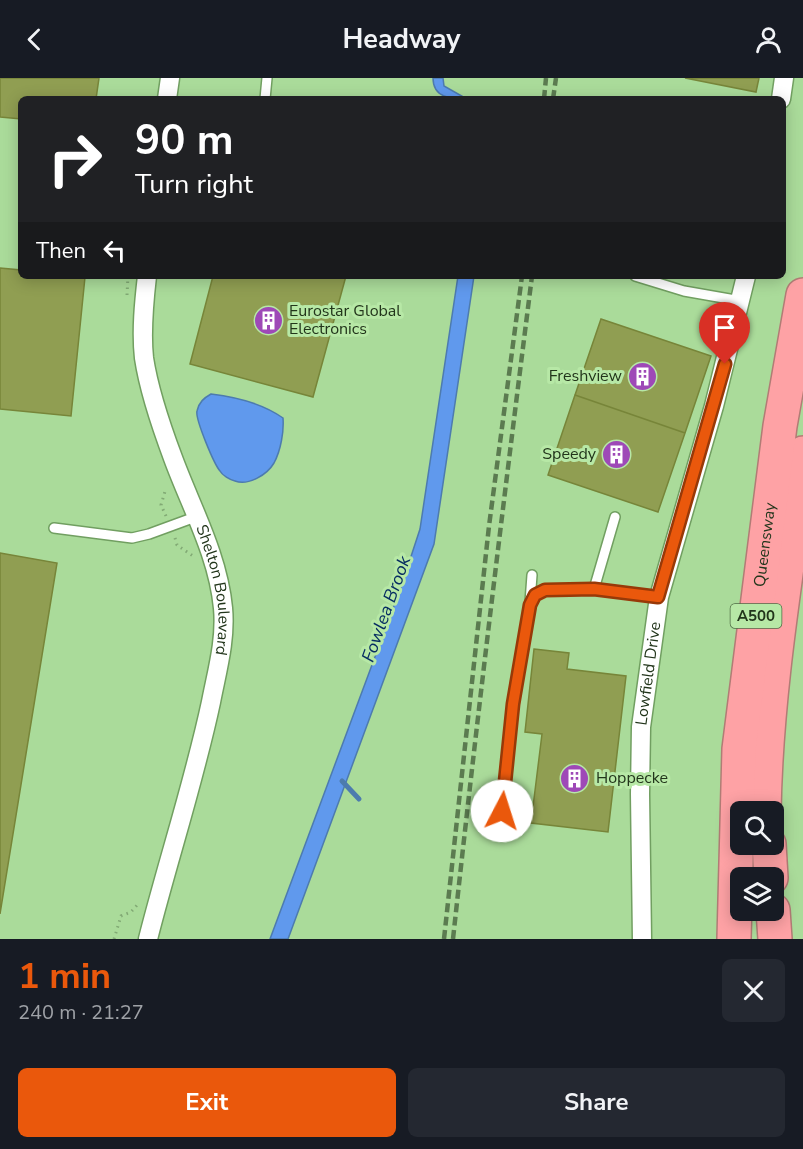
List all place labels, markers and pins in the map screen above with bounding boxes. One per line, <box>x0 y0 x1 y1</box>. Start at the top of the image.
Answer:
place label: Eurostar Global Electronics <box>289 300 401 340</box>
pin <box>699 302 750 364</box>
building icon: Eurostar Global Electronics <box>252 304 284 336</box>
building icon: Freshview <box>627 360 659 392</box>
place label: Freshview <box>549 365 623 387</box>
building icon: Speedy <box>601 438 633 470</box>
place label: Speedy <box>542 443 597 465</box>
building icon: Hoppecke <box>559 762 591 794</box>
place label: Hoppecke <box>596 767 668 789</box>

